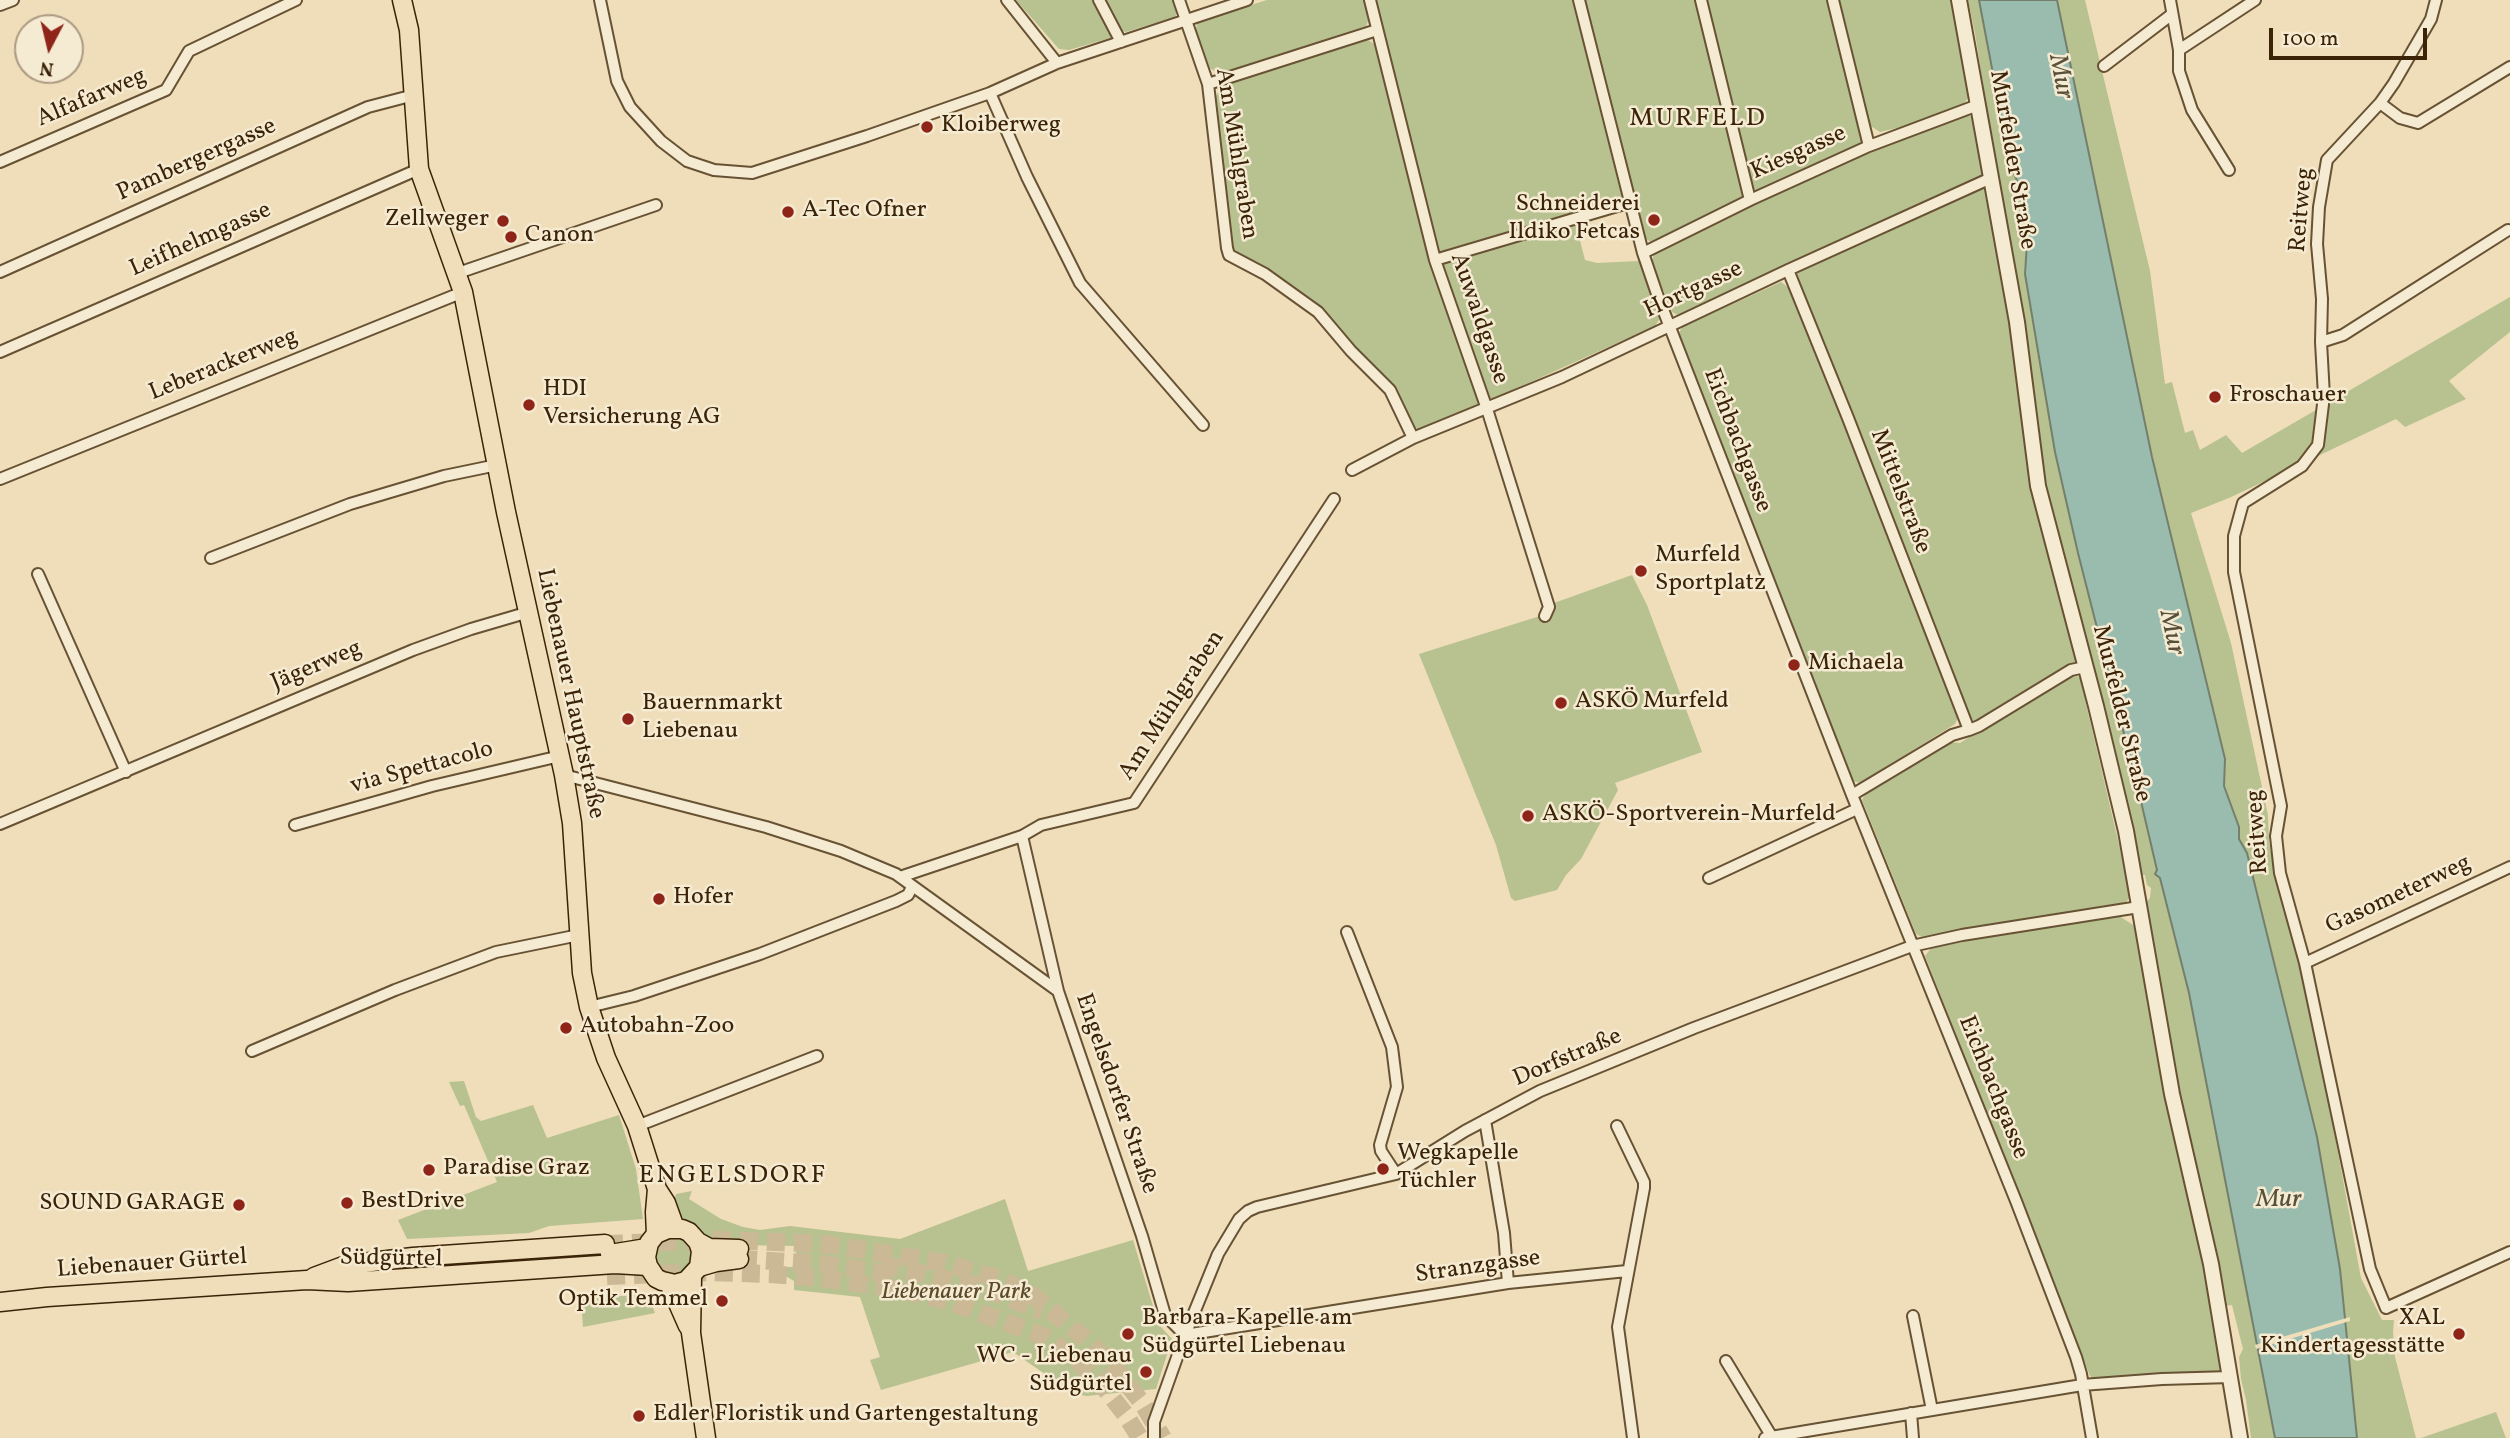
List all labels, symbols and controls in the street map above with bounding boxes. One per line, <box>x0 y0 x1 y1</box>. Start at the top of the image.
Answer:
north arrow <box>14 14 84 84</box>
scale bar <box>2272 14 2430 58</box>
text: 100 m <box>2282 25 2339 54</box>
water label: Mur <box>2039 52 2079 102</box>
text: N <box>38 54 55 82</box>
street label: Alfafarweg <box>33 63 151 135</box>
street label: Am Mühlgraben <box>1207 66 1263 242</box>
street label: Murfelder Straße <box>1981 68 2041 252</box>
district label: MURFELD <box>1630 104 1766 136</box>
street label: Pambergergasse <box>113 113 281 209</box>
place label: Kloiberweg <box>941 113 1061 141</box>
marker: Kloiberweg <box>919 119 935 135</box>
street label: Kiesgasse <box>1747 120 1851 188</box>
street label: Reitweg <box>2285 166 2321 254</box>
place label: Schneiderei Ildiko Fetcas <box>1509 192 1640 248</box>
street label: Leifhelmgasse <box>126 197 276 285</box>
place label: A-Tec Ofner <box>802 198 927 226</box>
marker: A-Tec Ofner <box>780 204 796 220</box>
place label: Zellweger <box>385 207 489 235</box>
marker: Schneiderei Ildiko Fetcas <box>1646 212 1662 228</box>
marker: Zellweger <box>495 213 511 229</box>
place label: Canon <box>525 223 594 251</box>
marker: Canon <box>503 229 519 245</box>
street label: Auwaldgasse <box>1442 250 1514 388</box>
street label: Hortgasse <box>1640 256 1748 326</box>
street label: Leberackerweg <box>146 323 302 409</box>
street label: Eichbachgasse <box>1695 365 1777 517</box>
place label: HDI Versicherung AG <box>543 377 721 433</box>
place label: Froschauer <box>2229 383 2346 411</box>
marker: Froschauer <box>2207 389 2223 405</box>
marker: HDI Versicherung AG <box>521 397 537 413</box>
street label: Mittelstraße <box>1862 426 1936 558</box>
place label: Murfeld Sportplatz <box>1655 543 1766 599</box>
marker: Murfeld Sportplatz <box>1633 563 1649 579</box>
street label: Liebenauer Hauptstraße <box>528 566 610 822</box>
water label: Mur <box>2150 608 2190 658</box>
street label: Murfelder Straße <box>2084 623 2156 805</box>
street label: Am Mühlgraben <box>1114 626 1232 786</box>
street label: Jägerweg <box>267 635 367 699</box>
place label: Michaela <box>1808 651 1904 679</box>
marker: Michaela <box>1786 657 1802 673</box>
place label: ASKÖ Murfeld <box>1575 689 1729 717</box>
place label: Bauernmarkt Liebenau <box>642 691 783 747</box>
marker: ASKÖ Murfeld <box>1553 695 1569 711</box>
marker: Bauernmarkt Liebenau <box>620 711 636 727</box>
street label: via Spettacolo <box>347 736 497 802</box>
street label: Reitweg <box>2242 789 2276 875</box>
place label: ASKÖ-Sportverein-Murfeld <box>1542 802 1836 830</box>
marker: ASKÖ-Sportverein-Murfeld <box>1520 808 1536 824</box>
street label: Gasometerweg <box>2322 850 2476 942</box>
place label: Hofer <box>673 885 733 913</box>
marker: Hofer <box>651 891 667 907</box>
street label: Engelsdorfer Straße <box>1067 990 1163 1198</box>
street label: Eichbachgasse <box>1950 1012 2034 1164</box>
place label: Autobahn-Zoo <box>580 1014 734 1042</box>
marker: Autobahn-Zoo <box>558 1020 574 1036</box>
street label: Dorfstraße <box>1509 1023 1627 1095</box>
place label: Wegkapelle Tüchler <box>1397 1141 1519 1197</box>
place label: Paradise Graz <box>443 1156 590 1184</box>
district label: ENGELSDORF <box>640 1161 826 1193</box>
marker: Wegkapelle Tüchler <box>1375 1161 1391 1177</box>
marker: Paradise Graz <box>421 1162 437 1178</box>
water label: Mur <box>2256 1185 2302 1217</box>
place label: BestDrive <box>361 1189 465 1217</box>
place label: SOUND GARAGE <box>39 1191 225 1219</box>
marker: BestDrive <box>339 1195 355 1211</box>
marker: SOUND GARAGE <box>231 1197 247 1213</box>
street label: Liebenauer Gürtel <box>56 1244 248 1286</box>
street label: Südgürtel <box>339 1245 443 1275</box>
street label: Stranzgasse <box>1414 1245 1542 1291</box>
park label: Liebenauer Park <box>881 1280 1031 1308</box>
place label: Optik Temmel <box>558 1287 708 1315</box>
marker: Optik Temmel <box>714 1293 730 1309</box>
place label: Barbara-Kapelle am Südgürtel Liebenau <box>1142 1306 1352 1362</box>
place label: XAL Kindertagesstätte <box>2260 1306 2445 1362</box>
marker: Barbara-Kapelle am Südgürtel Liebenau <box>1120 1326 1136 1342</box>
marker: XAL Kindertagesstätte <box>2451 1326 2467 1342</box>
place label: WC - Liebenau Südgürtel <box>977 1344 1132 1400</box>
marker: WC - Liebenau Südgürtel <box>1138 1364 1154 1380</box>
place label: Edler Floristik und Gartengestaltung <box>653 1402 1039 1430</box>
marker: Edler Floristik und Gartengestaltung <box>631 1408 647 1424</box>

